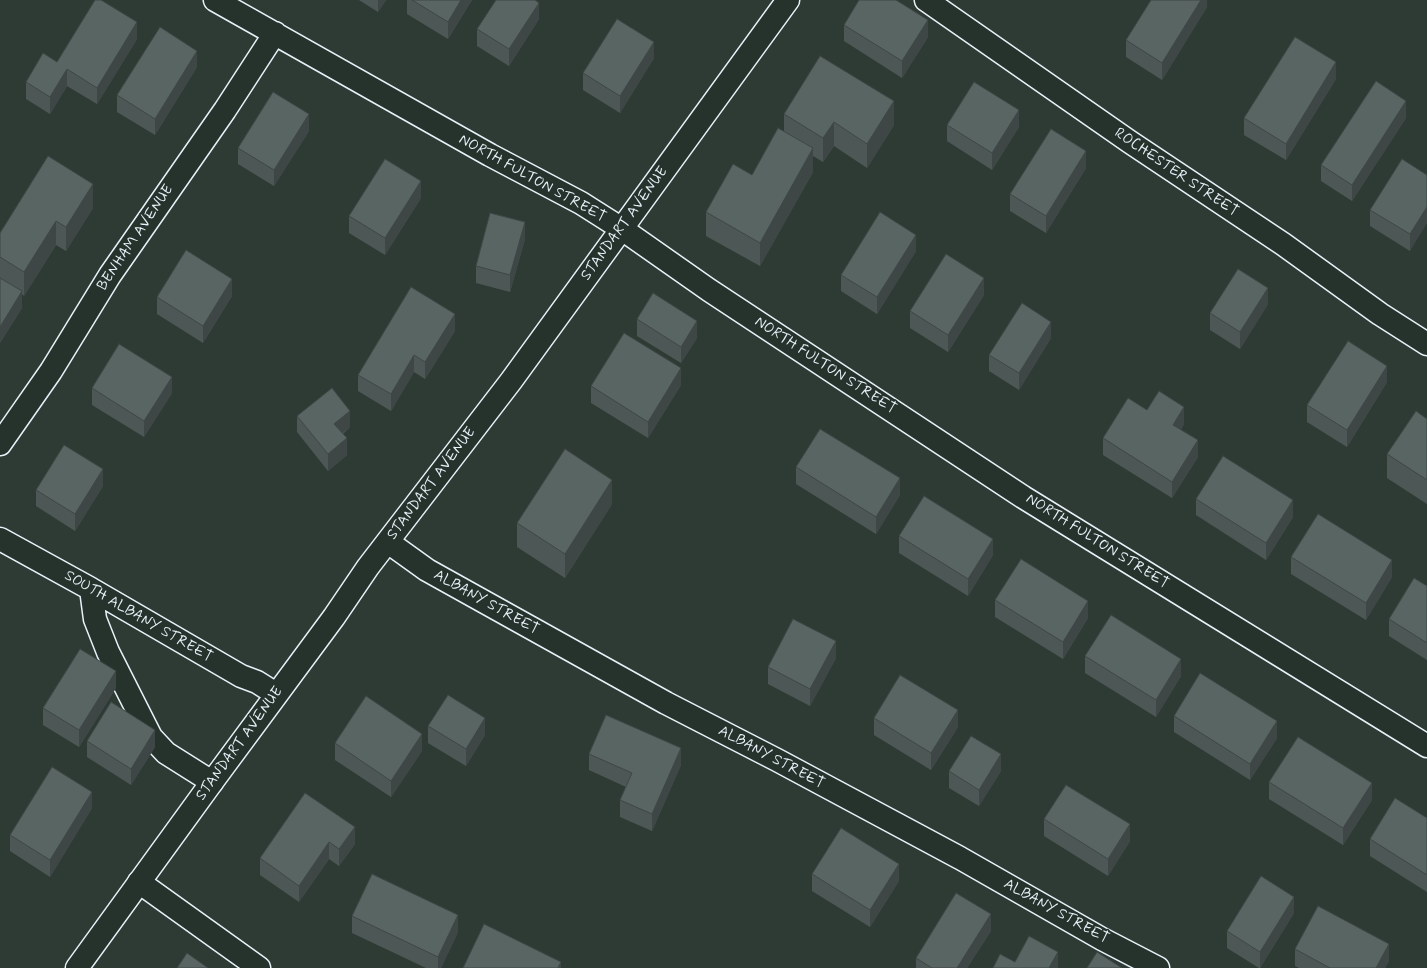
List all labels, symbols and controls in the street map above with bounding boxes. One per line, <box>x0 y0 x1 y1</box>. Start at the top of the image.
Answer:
street label: ROCHESTER STREET <box>1111 125 1241 221</box>
street label: NORTH FULTON STREET <box>455 131 609 227</box>
street label: STANDART AVENUE <box>578 164 672 284</box>
street label: BENHAM AVENUE <box>94 182 178 294</box>
street label: NORTH FULTON STREET <box>751 313 899 419</box>
street label: STANDART AVENUE <box>384 424 480 544</box>
street label: NORTH FULTON STREET <box>1022 491 1172 593</box>
street label: SOUTH ALBANY STREET <box>61 567 215 667</box>
street label: ALBANY STREET <box>430 567 542 639</box>
street label: STANDART AVENUE <box>193 684 287 804</box>
street label: ALBANY STREET <box>715 722 827 794</box>
street label: ALBANY STREET <box>1000 876 1112 948</box>

